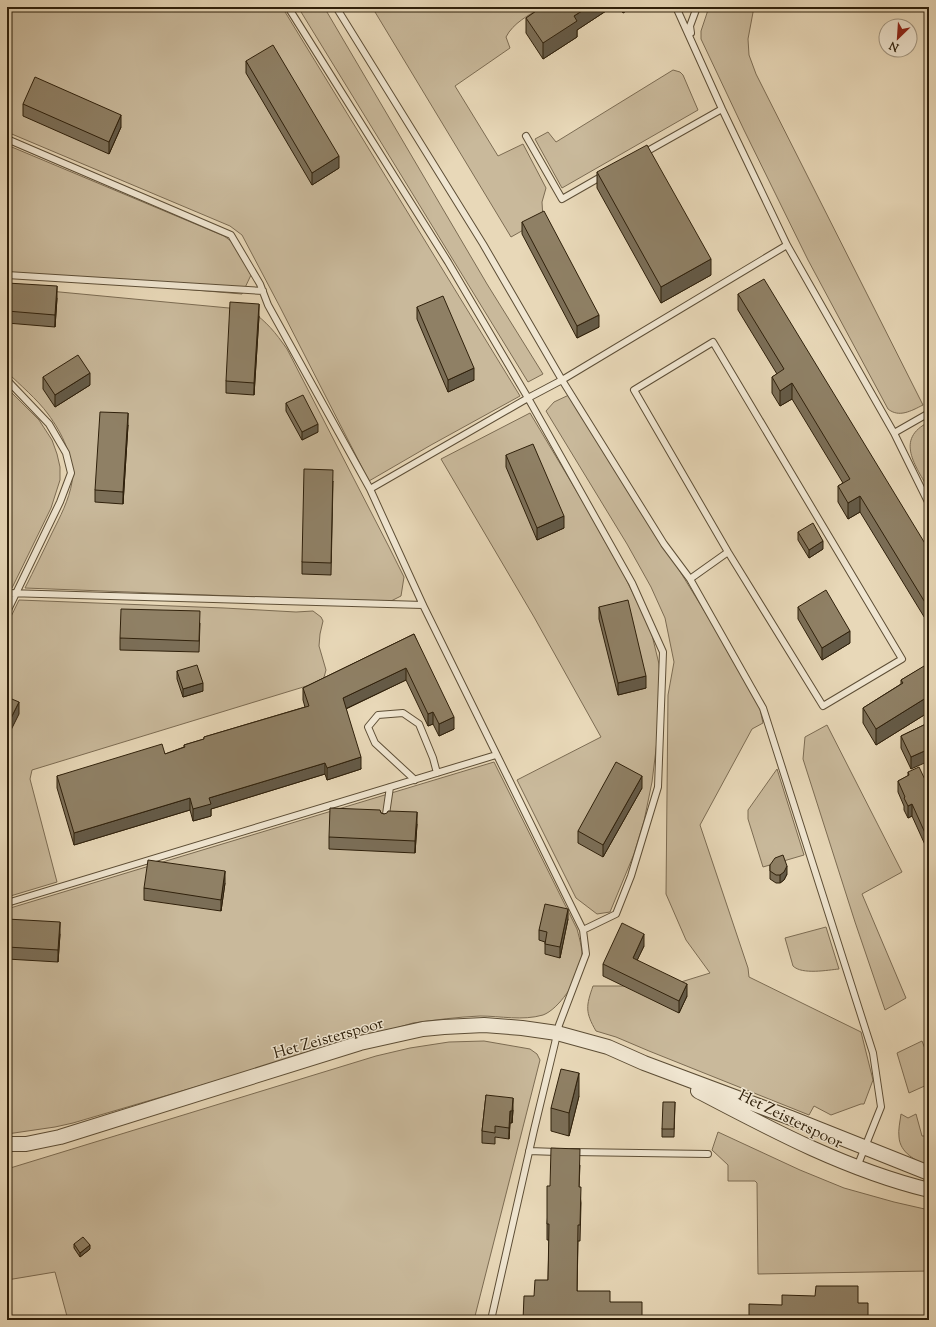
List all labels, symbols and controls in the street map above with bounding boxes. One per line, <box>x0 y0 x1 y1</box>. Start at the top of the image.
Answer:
north arrow <box>878 18 918 58</box>
text: N <box>887 37 902 56</box>
street label: Het Zeisterspoor <box>271 1013 387 1066</box>
street label: Het Zeisterspoor <box>734 1085 846 1156</box>

